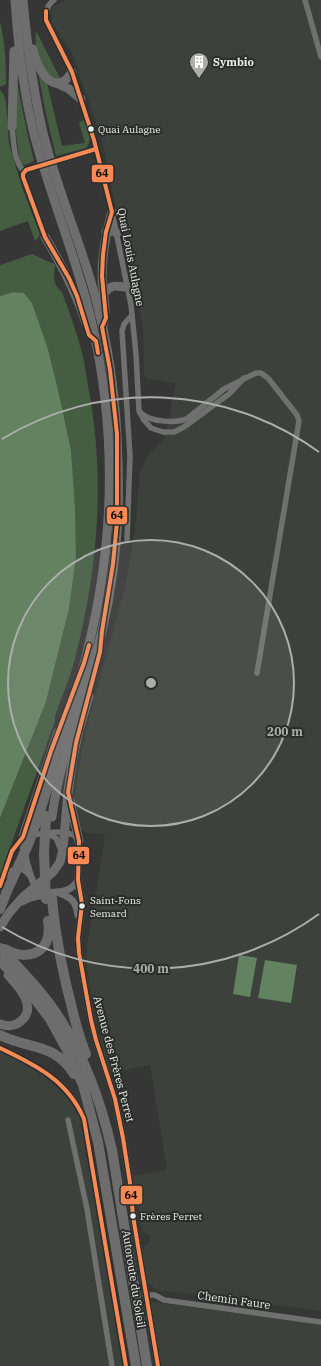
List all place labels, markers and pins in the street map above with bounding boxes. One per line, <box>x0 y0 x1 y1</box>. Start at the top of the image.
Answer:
building icon: Symbio <box>188 51 210 79</box>
place label: Symbio <box>213 55 254 69</box>
place label: Quai Aulagne <box>98 123 161 136</box>
marker: Quai Aulagne <box>86 124 96 134</box>
centre of rings <box>144 676 158 690</box>
place label: Saint-Fons Semard <box>90 894 141 920</box>
marker: Saint-Fons Semard <box>77 901 87 911</box>
place label: Frères Perret <box>140 1210 202 1223</box>
marker: Frères Perret <box>128 1211 138 1221</box>

